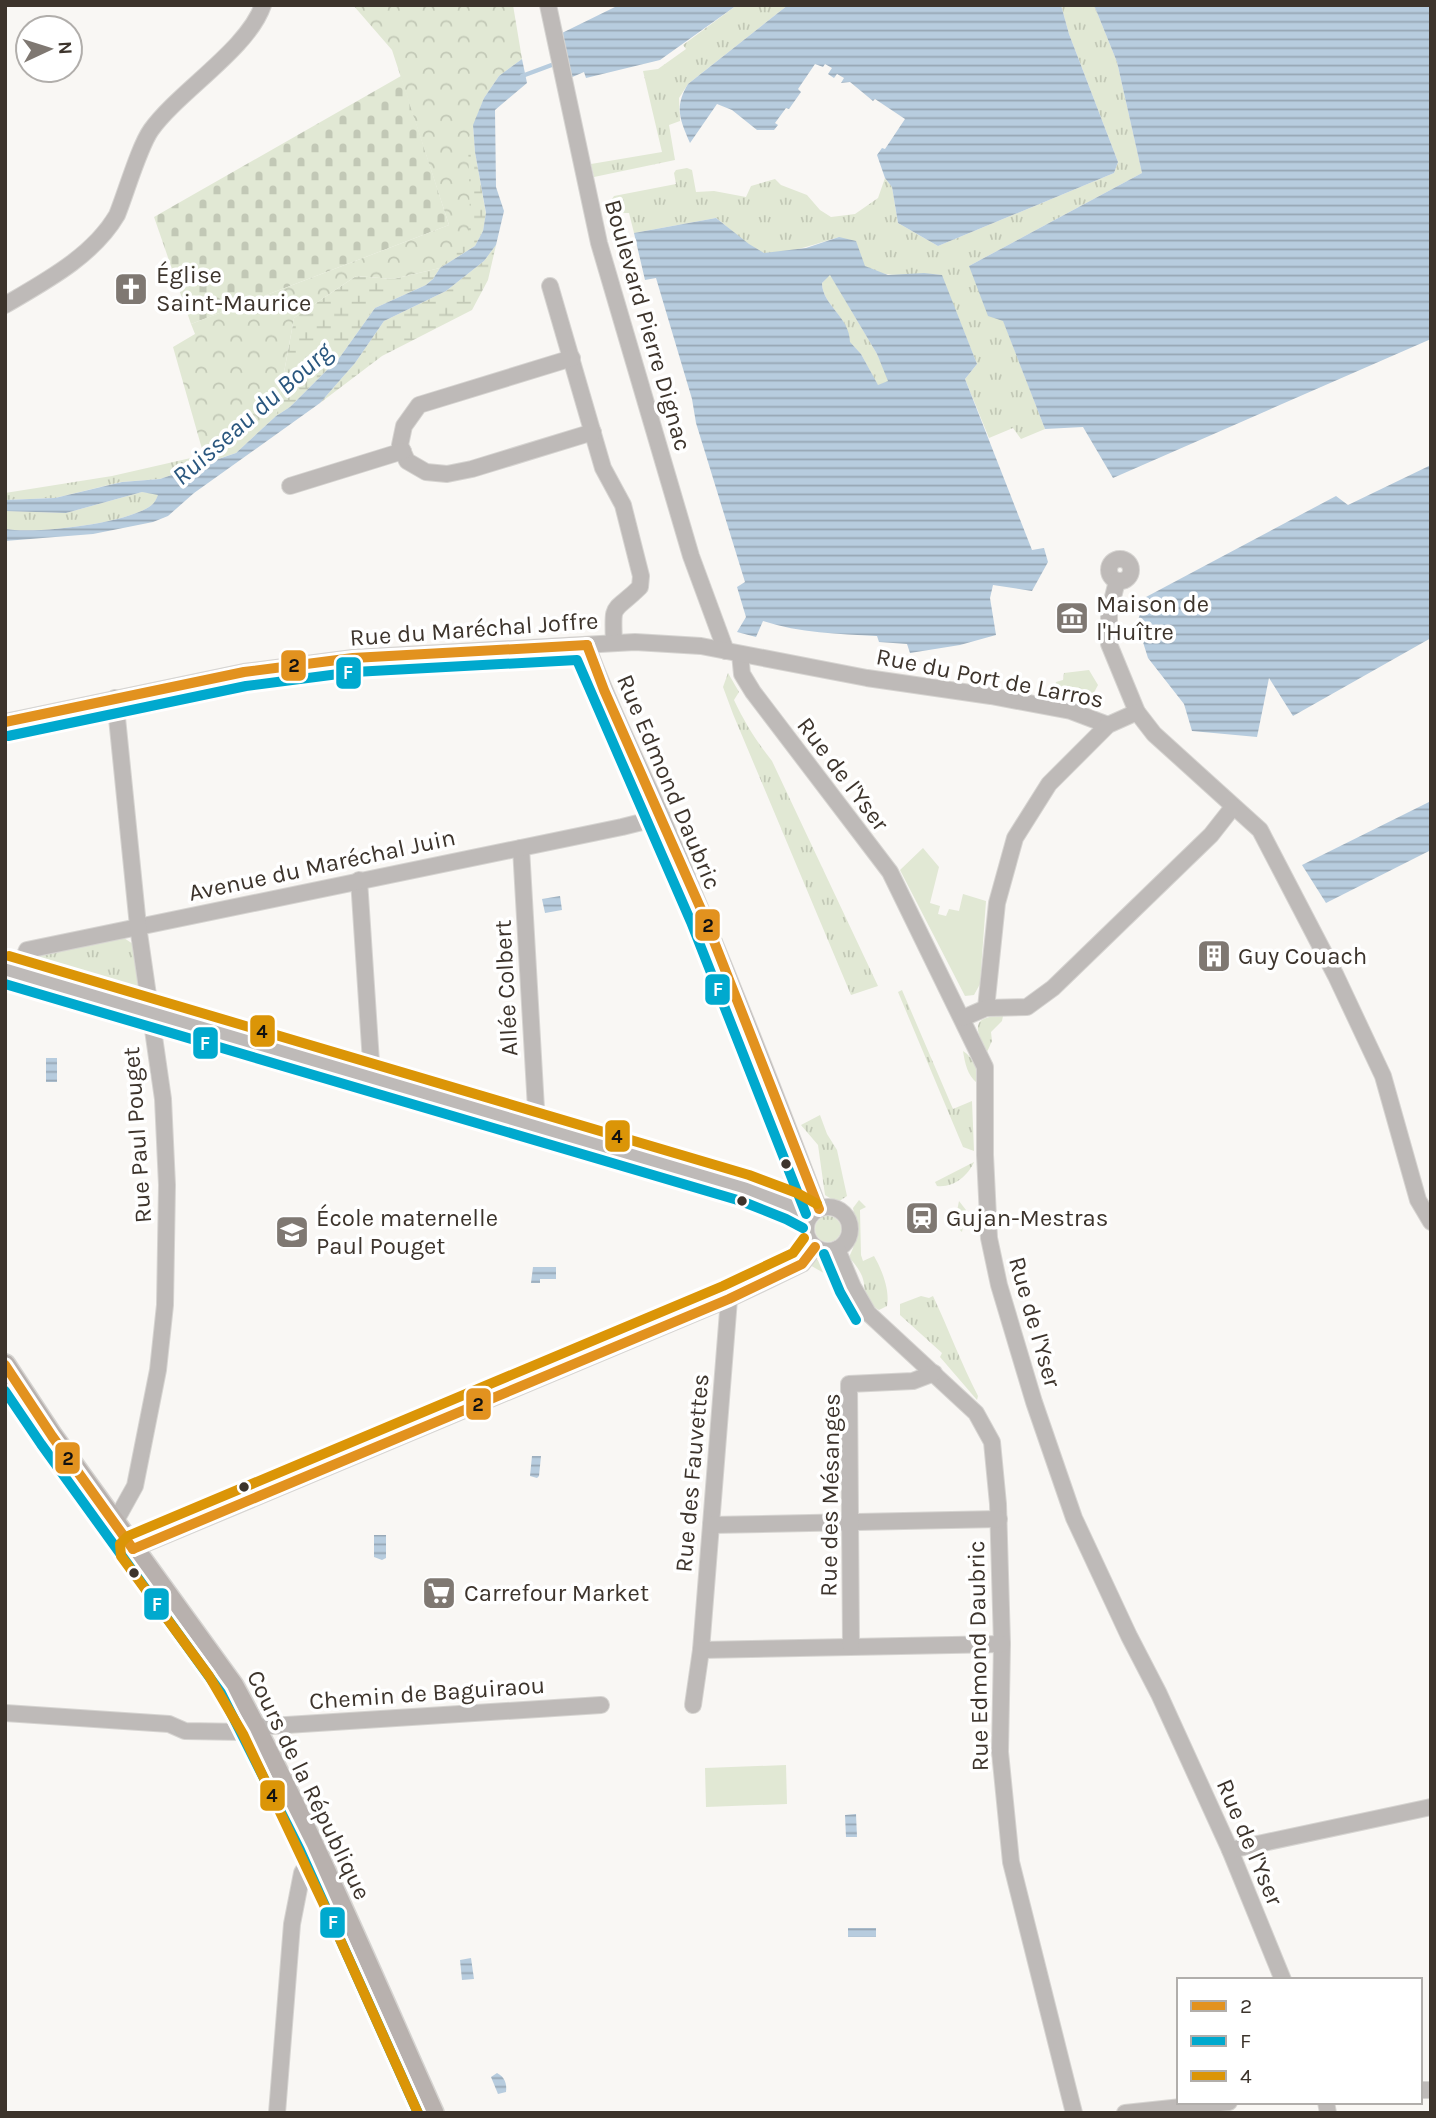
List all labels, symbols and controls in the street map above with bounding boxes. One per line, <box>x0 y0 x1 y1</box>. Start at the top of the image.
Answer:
north arrow <box>14 14 84 84</box>
text: N <box>54 40 76 55</box>
street label: Boulevard Pierre Dignac <box>599 196 697 454</box>
place label: Église Saint-Maurice <box>156 260 311 317</box>
church icon: Église Saint-Maurice <box>112 270 150 308</box>
water label: Ruisseau du Bourg <box>166 335 340 492</box>
place label: Maison de l'Huître <box>1096 590 1209 646</box>
museum icon: Maison de l'Huître <box>1053 599 1091 637</box>
street label: Rue du Maréchal Joffre <box>349 606 599 652</box>
street label: Rue du Port de Larros <box>874 642 1106 714</box>
line badge: 2 <box>280 649 307 682</box>
text: 2 <box>288 655 300 677</box>
line badge: F <box>335 656 362 690</box>
text: F <box>343 662 353 684</box>
street label: Rue Edmond Daubric <box>611 670 727 894</box>
street label: Rue de l'Yser <box>791 712 895 836</box>
street label: Avenue du Maréchal Juin <box>186 823 458 907</box>
line badge: 2 <box>694 908 721 942</box>
text: 2 <box>702 915 714 937</box>
street label: Allée Colbert <box>488 919 524 1057</box>
building icon: Guy Couach <box>1195 937 1233 975</box>
place label: Guy Couach <box>1238 942 1367 970</box>
line badge: F <box>704 973 731 1006</box>
text: F <box>713 979 723 1001</box>
line badge: 4 <box>249 1014 276 1048</box>
text: 4 <box>256 1021 268 1043</box>
line badge: F <box>192 1026 219 1060</box>
text: F <box>200 1033 210 1055</box>
street label: Rue Paul Pouget <box>117 1046 157 1224</box>
line badge: 4 <box>604 1119 631 1153</box>
text: 4 <box>611 1126 623 1148</box>
unlabelled marker <box>779 1157 793 1171</box>
unlabelled marker <box>735 1194 749 1208</box>
station icon: Gujan-Mestras <box>903 1199 941 1237</box>
place label: École maternelle Paul Pouget <box>316 1203 498 1260</box>
place label: Gujan-Mestras <box>946 1204 1108 1232</box>
school or university icon: École maternelle Paul Pouget <box>273 1213 311 1251</box>
street label: Rue de l'Yser <box>1003 1253 1067 1391</box>
street label: Rue des Fauvettes <box>669 1373 715 1573</box>
line badge: 2 <box>465 1387 492 1421</box>
street label: Rue des Mésanges <box>814 1393 846 1597</box>
text: 2 <box>472 1394 484 1416</box>
line badge: 2 <box>54 1441 81 1475</box>
text: 2 <box>62 1448 74 1470</box>
unlabelled marker <box>237 1480 251 1494</box>
street label: Rue Edmond Daubric <box>962 1540 994 1772</box>
unlabelled marker <box>127 1566 141 1580</box>
supermarket icon: Carrefour Market <box>420 1574 458 1612</box>
place label: Carrefour Market <box>464 1579 649 1607</box>
line badge: F <box>143 1587 170 1621</box>
text: F <box>152 1594 162 1616</box>
street label: Cours de la République <box>241 1666 377 1904</box>
street label: Chemin de Baguiraou <box>308 1671 546 1715</box>
street label: Rue de l'Yser <box>1211 1775 1289 1910</box>
line badge: 4 <box>259 1779 286 1812</box>
text: 4 <box>266 1785 278 1807</box>
line badge: F <box>319 1906 346 1939</box>
text: F <box>328 1912 338 1934</box>
legend <box>1177 1978 1422 2104</box>
text: 2 <box>1240 1994 1252 2018</box>
text: F <box>1240 2029 1251 2053</box>
text: 4 <box>1240 2064 1252 2088</box>

